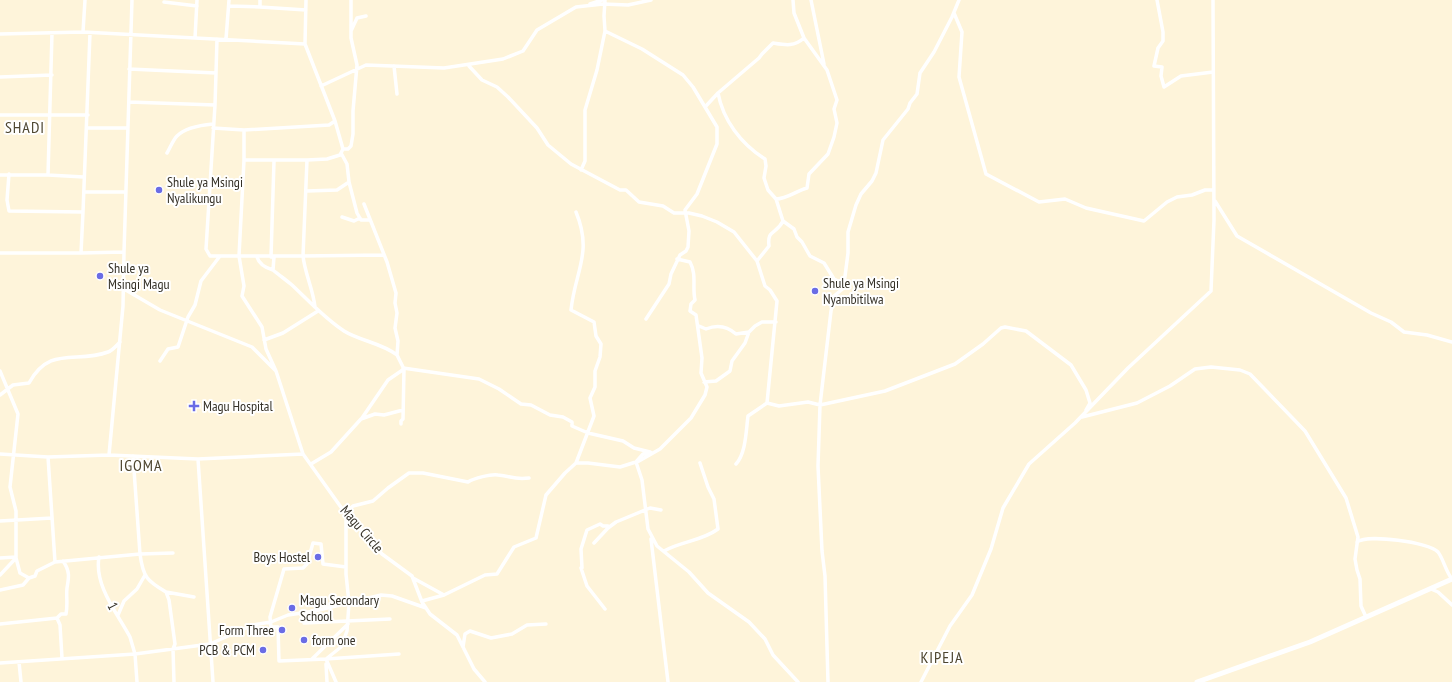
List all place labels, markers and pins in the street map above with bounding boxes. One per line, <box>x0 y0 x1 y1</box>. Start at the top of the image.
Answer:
place label: Shule ya Msingi Nyalikungu <box>167 173 243 207</box>
marker: Shule ya Msingi Nyalikungu <box>154 185 164 195</box>
place label: Shule ya Msingi Magu <box>108 259 170 293</box>
marker: Shule ya Msingi Magu <box>95 271 105 281</box>
place label: Shule ya Msingi Nyambitilwa <box>823 274 899 308</box>
marker: Shule ya Msingi Nyambitilwa <box>810 286 820 296</box>
place label: Magu Hospital <box>203 397 273 415</box>
marker: Magu Hospital <box>188 400 200 412</box>
place label: Boys Hostel <box>253 548 311 566</box>
marker: Boys Hostel <box>313 552 323 562</box>
place label: Magu Secondary School <box>300 591 380 625</box>
marker: Magu Secondary School <box>287 603 297 613</box>
place label: Form Three <box>219 621 274 639</box>
marker: Form Three <box>277 625 287 635</box>
place label: form one <box>312 631 356 649</box>
marker: form one <box>299 635 309 645</box>
place label: PCB & PCM <box>199 641 255 659</box>
marker: PCB & PCM <box>258 645 268 655</box>

